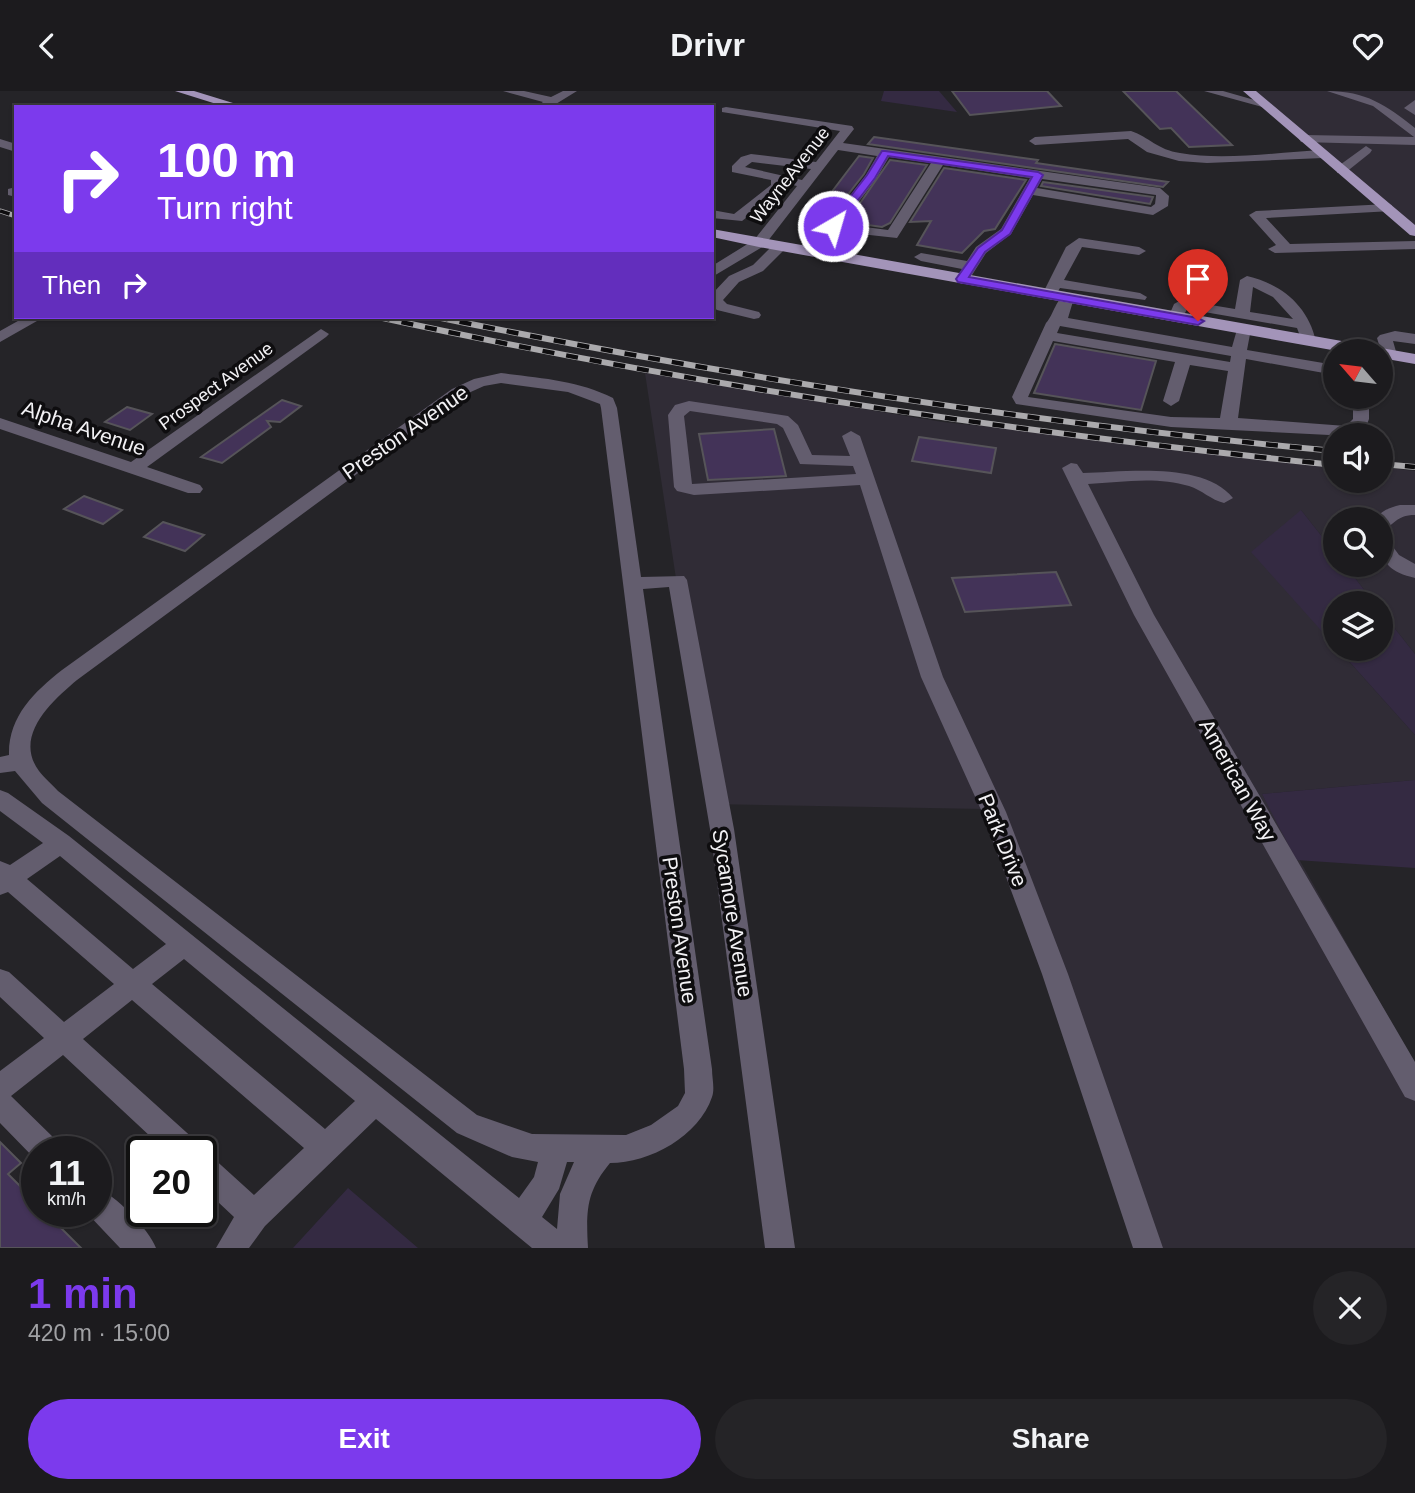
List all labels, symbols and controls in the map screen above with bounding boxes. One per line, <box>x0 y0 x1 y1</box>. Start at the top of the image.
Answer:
icon: back <box>28 27 66 65</box>
text: Drivr <box>670 27 745 63</box>
icon: heart <box>1349 27 1387 65</box>
street label: WayneAvenue <box>746 123 834 227</box>
icon: right <box>42 133 133 224</box>
text: 100 m <box>157 133 296 187</box>
position arrow <box>796 189 870 263</box>
text: Turn right <box>157 190 293 226</box>
pin <box>1168 249 1228 321</box>
icon: arrive <box>1179 260 1217 298</box>
icon: right <box>115 266 153 304</box>
text: Then <box>42 270 101 300</box>
street label: Prospect Avenue <box>155 338 277 434</box>
north arrow <box>1323 339 1393 409</box>
map controls <box>1323 339 1393 661</box>
street label: Preston Avenue <box>338 380 472 484</box>
street label: Alpha Avenue <box>19 396 149 460</box>
button: sound <box>1323 423 1393 493</box>
button: search <box>1323 507 1393 577</box>
button: layers <box>1323 591 1393 661</box>
street label: American Way <box>1195 715 1281 845</box>
street label: Park Drive <box>974 790 1032 890</box>
street label: Sycamore Avenue <box>708 827 758 999</box>
street label: Preston Avenue <box>658 855 702 1005</box>
speed limit sign: 20 <box>126 1136 217 1227</box>
text: 11 <box>48 1153 85 1192</box>
text: km/h <box>47 1189 86 1209</box>
text: 1 min <box>28 1270 138 1317</box>
button: close <box>1313 1271 1387 1345</box>
text: 420 m · 15:00 <box>28 1320 170 1346</box>
button: Exit <box>28 1399 701 1479</box>
button: Share <box>715 1399 1387 1479</box>

